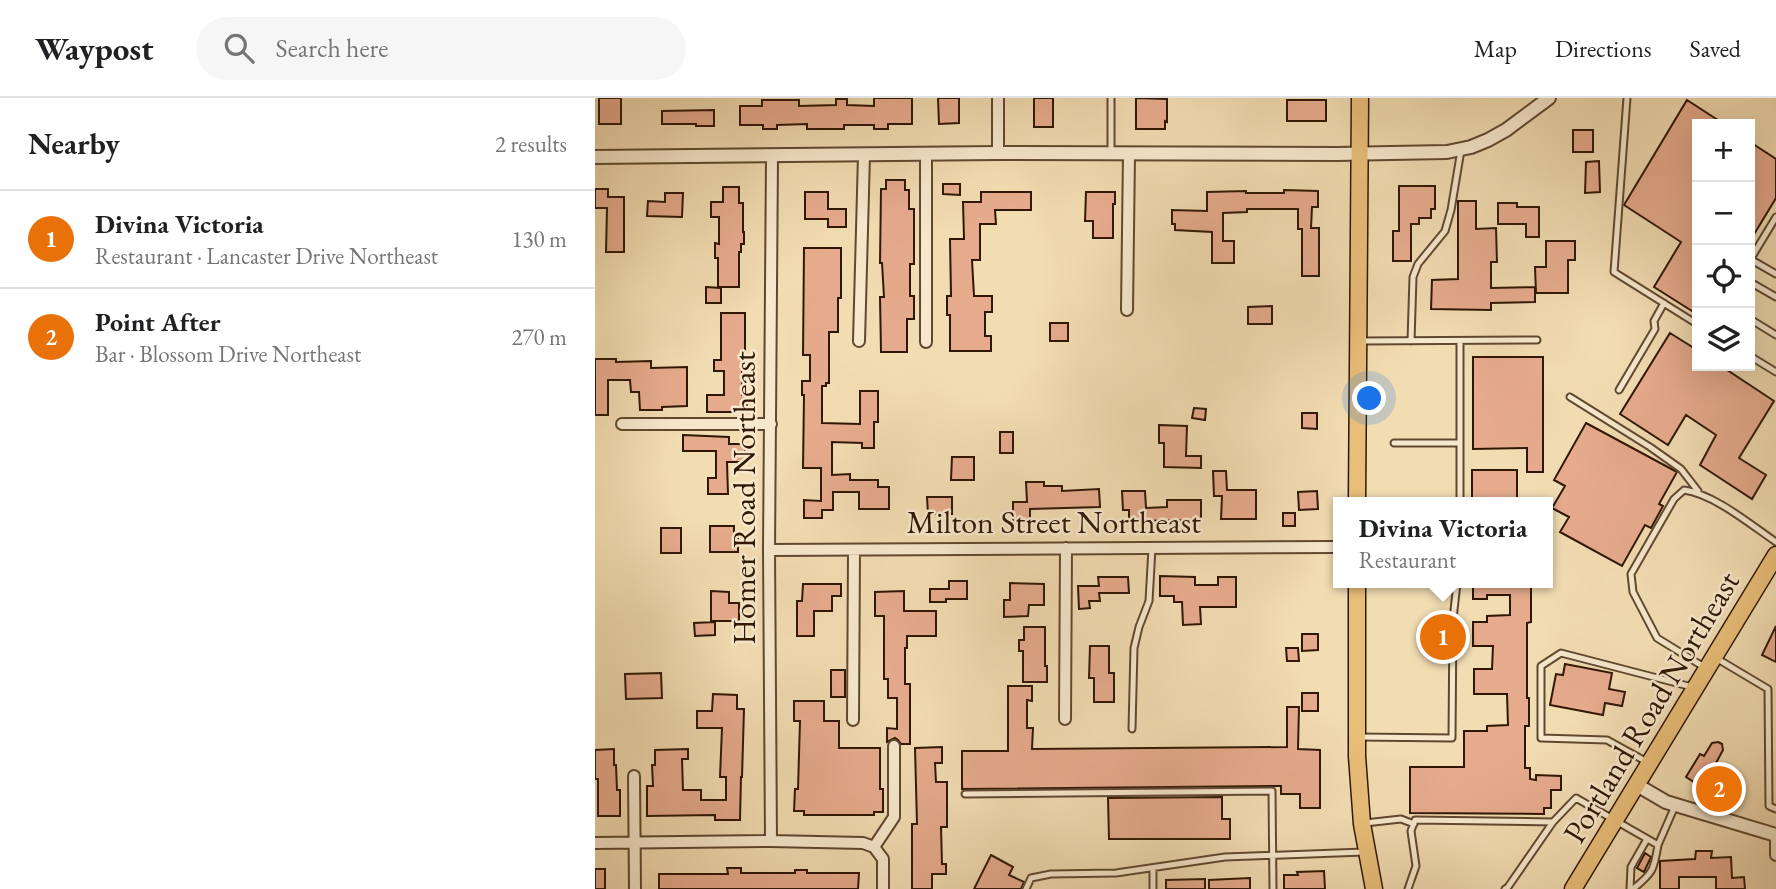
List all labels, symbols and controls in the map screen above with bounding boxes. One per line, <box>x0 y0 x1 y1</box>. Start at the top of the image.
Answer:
search box <box>196 17 686 80</box>
text: Waypost <box>35 27 154 70</box>
icon: search <box>220 29 258 67</box>
text: Search here <box>276 31 388 65</box>
text: Map <box>1474 33 1517 64</box>
text: Directions <box>1555 33 1652 64</box>
text: Saved <box>1690 33 1741 64</box>
map controls <box>1692 119 1755 371</box>
button: + <box>1692 119 1755 182</box>
text: Nearby <box>28 124 120 163</box>
text: 2 results <box>495 129 567 159</box>
button: − <box>1692 182 1755 245</box>
text: Divina Victoria <box>95 207 264 241</box>
text: 1 <box>45 224 57 254</box>
text: 130 m <box>511 224 567 254</box>
text: Restaurant · Lancaster Drive Northeast <box>95 241 438 271</box>
button: locate <box>1692 245 1755 308</box>
text: Point After <box>95 305 220 339</box>
button: layers <box>1692 308 1755 371</box>
text: 2 <box>45 322 57 352</box>
text: 270 m <box>511 322 567 352</box>
text: Bar · Blossom Drive Northeast <box>95 339 361 369</box>
street label: Homer Road Northeast <box>723 351 765 645</box>
your location <box>1352 381 1386 415</box>
popup <box>1333 497 1553 588</box>
street label: Milton Street Northeast <box>907 501 1201 543</box>
text: Divina Victoria <box>1359 511 1527 545</box>
text: Restaurant <box>1359 545 1456 575</box>
street label: Portland Road Northeast <box>1553 563 1749 851</box>
pin: 1 <box>1420 611 1466 663</box>
pin: 2 <box>1696 763 1742 815</box>

